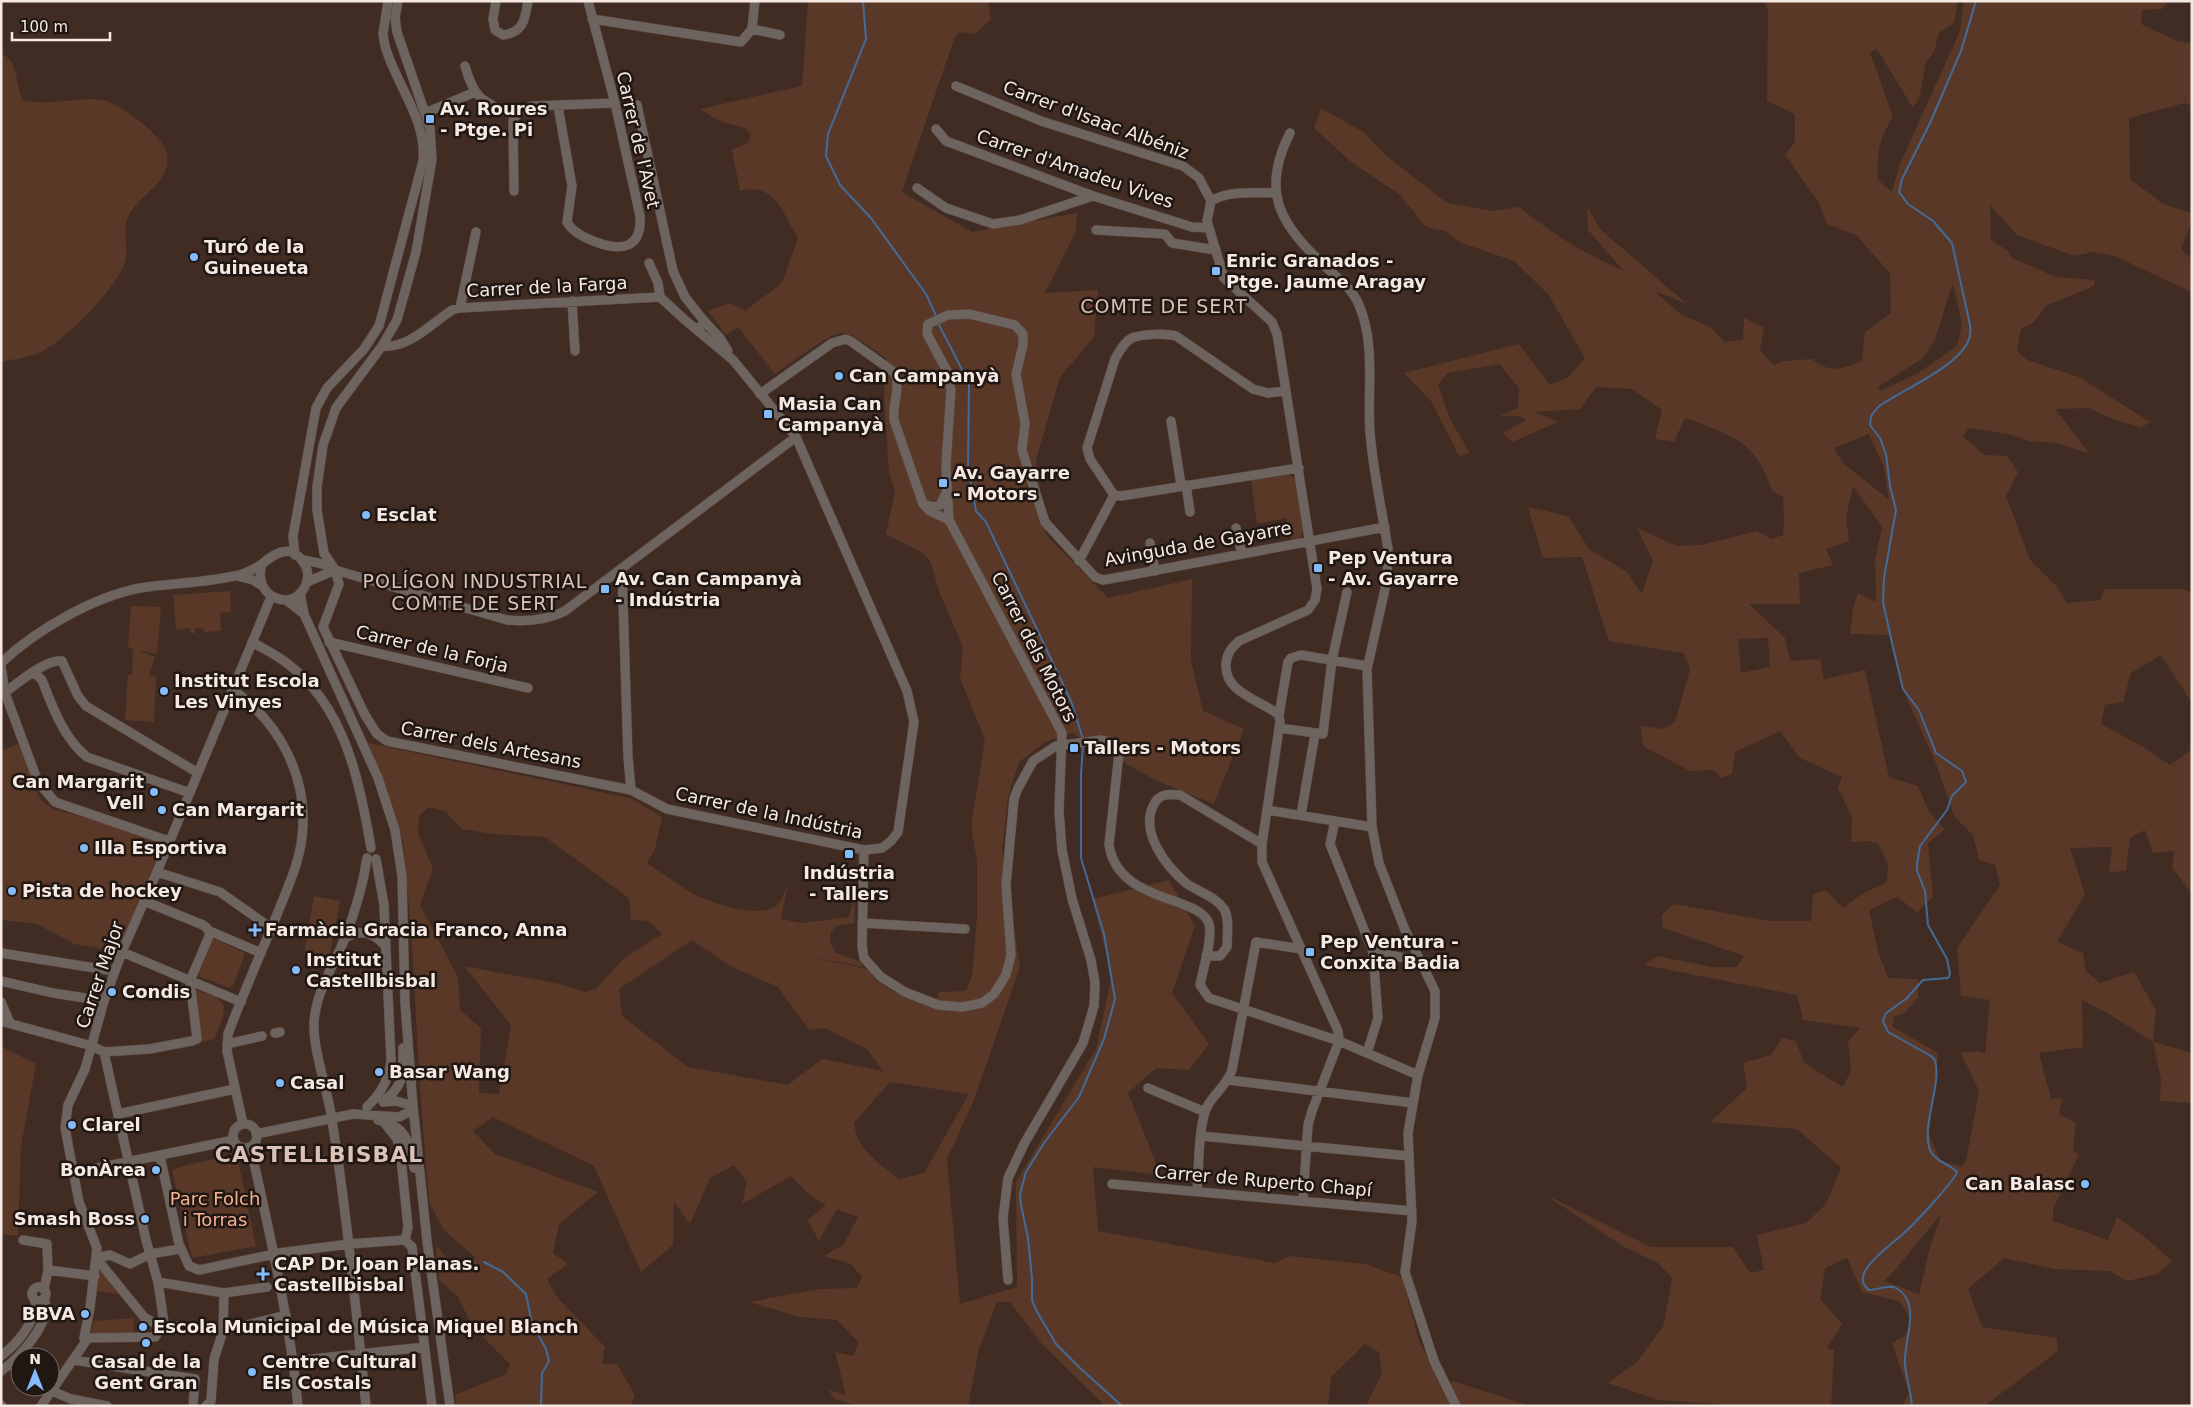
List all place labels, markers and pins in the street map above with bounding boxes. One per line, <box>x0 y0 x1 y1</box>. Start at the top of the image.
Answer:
place label: Av. Roures - Ptge. Pi <box>440 98 548 140</box>
marker: Av. Roures - Ptge. Pi <box>424 113 436 125</box>
place label: Turó de la Guineueta <box>204 236 309 278</box>
place label: Enric Granados - Ptge. Jaume Aragay <box>1226 250 1426 292</box>
marker: Turó de la Guineueta <box>188 251 200 263</box>
marker: Enric Granados - Ptge. Jaume Aragay <box>1210 265 1222 277</box>
place label: Can Campanyà <box>849 365 999 386</box>
marker: Can Campanyà <box>833 370 845 382</box>
place label: Masia Can Campanyà <box>778 393 884 435</box>
marker: Masia Can Campanyà <box>762 408 774 420</box>
place label: Av. Gayarre - Motors <box>953 462 1070 504</box>
marker: Av. Gayarre - Motors <box>937 477 949 489</box>
place label: Esclat <box>376 504 437 525</box>
marker: Esclat <box>360 509 372 521</box>
place label: Pep Ventura - Av. Gayarre <box>1328 547 1459 589</box>
marker: Pep Ventura - Av. Gayarre <box>1312 562 1324 574</box>
place label: Av. Can Campanyà - Indústria <box>615 568 802 610</box>
marker: Av. Can Campanyà - Indústria <box>599 583 611 595</box>
place label: Institut Escola Les Vinyes <box>174 670 320 712</box>
marker: Institut Escola Les Vinyes <box>158 685 170 697</box>
place label: Tallers - Motors <box>1084 737 1241 758</box>
marker: Tallers - Motors <box>1068 742 1080 754</box>
place label: Can Margarit Vell <box>12 771 144 813</box>
marker: Can Margarit Vell <box>148 786 160 798</box>
place label: Can Margarit <box>172 799 304 820</box>
marker: Can Margarit <box>156 804 168 816</box>
place label: Illa Esportiva <box>94 837 227 858</box>
marker: Illa Esportiva <box>78 842 90 854</box>
marker: Indústria - Tallers <box>843 848 855 860</box>
place label: Indústria - Tallers <box>803 862 895 904</box>
place label: Pista de hockey <box>22 880 182 901</box>
marker: Pista de hockey <box>6 885 18 897</box>
place label: Farmàcia Gracia Franco, Anna <box>265 919 567 940</box>
marker: Farmàcia Gracia Franco, Anna <box>249 924 261 936</box>
place label: Pep Ventura - Conxita Badia <box>1320 931 1460 973</box>
marker: Pep Ventura - Conxita Badia <box>1304 946 1316 958</box>
place label: Institut Castellbisbal <box>306 949 436 991</box>
marker: Institut Castellbisbal <box>290 964 302 976</box>
place label: Condis <box>122 981 190 1002</box>
marker: Condis <box>106 986 118 998</box>
place label: Basar Wang <box>389 1061 510 1082</box>
marker: Basar Wang <box>373 1066 385 1078</box>
place label: Casal <box>290 1072 344 1093</box>
marker: Casal <box>274 1077 286 1089</box>
place label: Clarel <box>82 1114 141 1135</box>
marker: Clarel <box>66 1119 78 1131</box>
place label: BonÀrea <box>60 1159 146 1180</box>
marker: BonÀrea <box>150 1164 162 1176</box>
place label: Can Balasc <box>1965 1173 2075 1194</box>
marker: Can Balasc <box>2079 1178 2091 1190</box>
place label: Smash Boss <box>14 1208 135 1229</box>
marker: Smash Boss <box>139 1213 151 1225</box>
place label: CAP Dr. Joan Planas. Castellbisbal <box>274 1253 479 1295</box>
marker: CAP Dr. Joan Planas. Castellbisbal <box>256 1267 270 1281</box>
place label: BBVA <box>22 1303 75 1324</box>
marker: BBVA <box>79 1308 91 1320</box>
place label: Escola Municipal de Música Miquel Blanch <box>153 1316 578 1337</box>
marker: Escola Municipal de Música Miquel Blanch <box>137 1321 149 1333</box>
marker: Casal de la Gent Gran <box>140 1337 152 1349</box>
place label: Casal de la Gent Gran <box>91 1351 201 1393</box>
place label: Centre Cultural Els Costals <box>262 1351 417 1393</box>
marker: Centre Cultural Els Costals <box>246 1366 258 1378</box>

